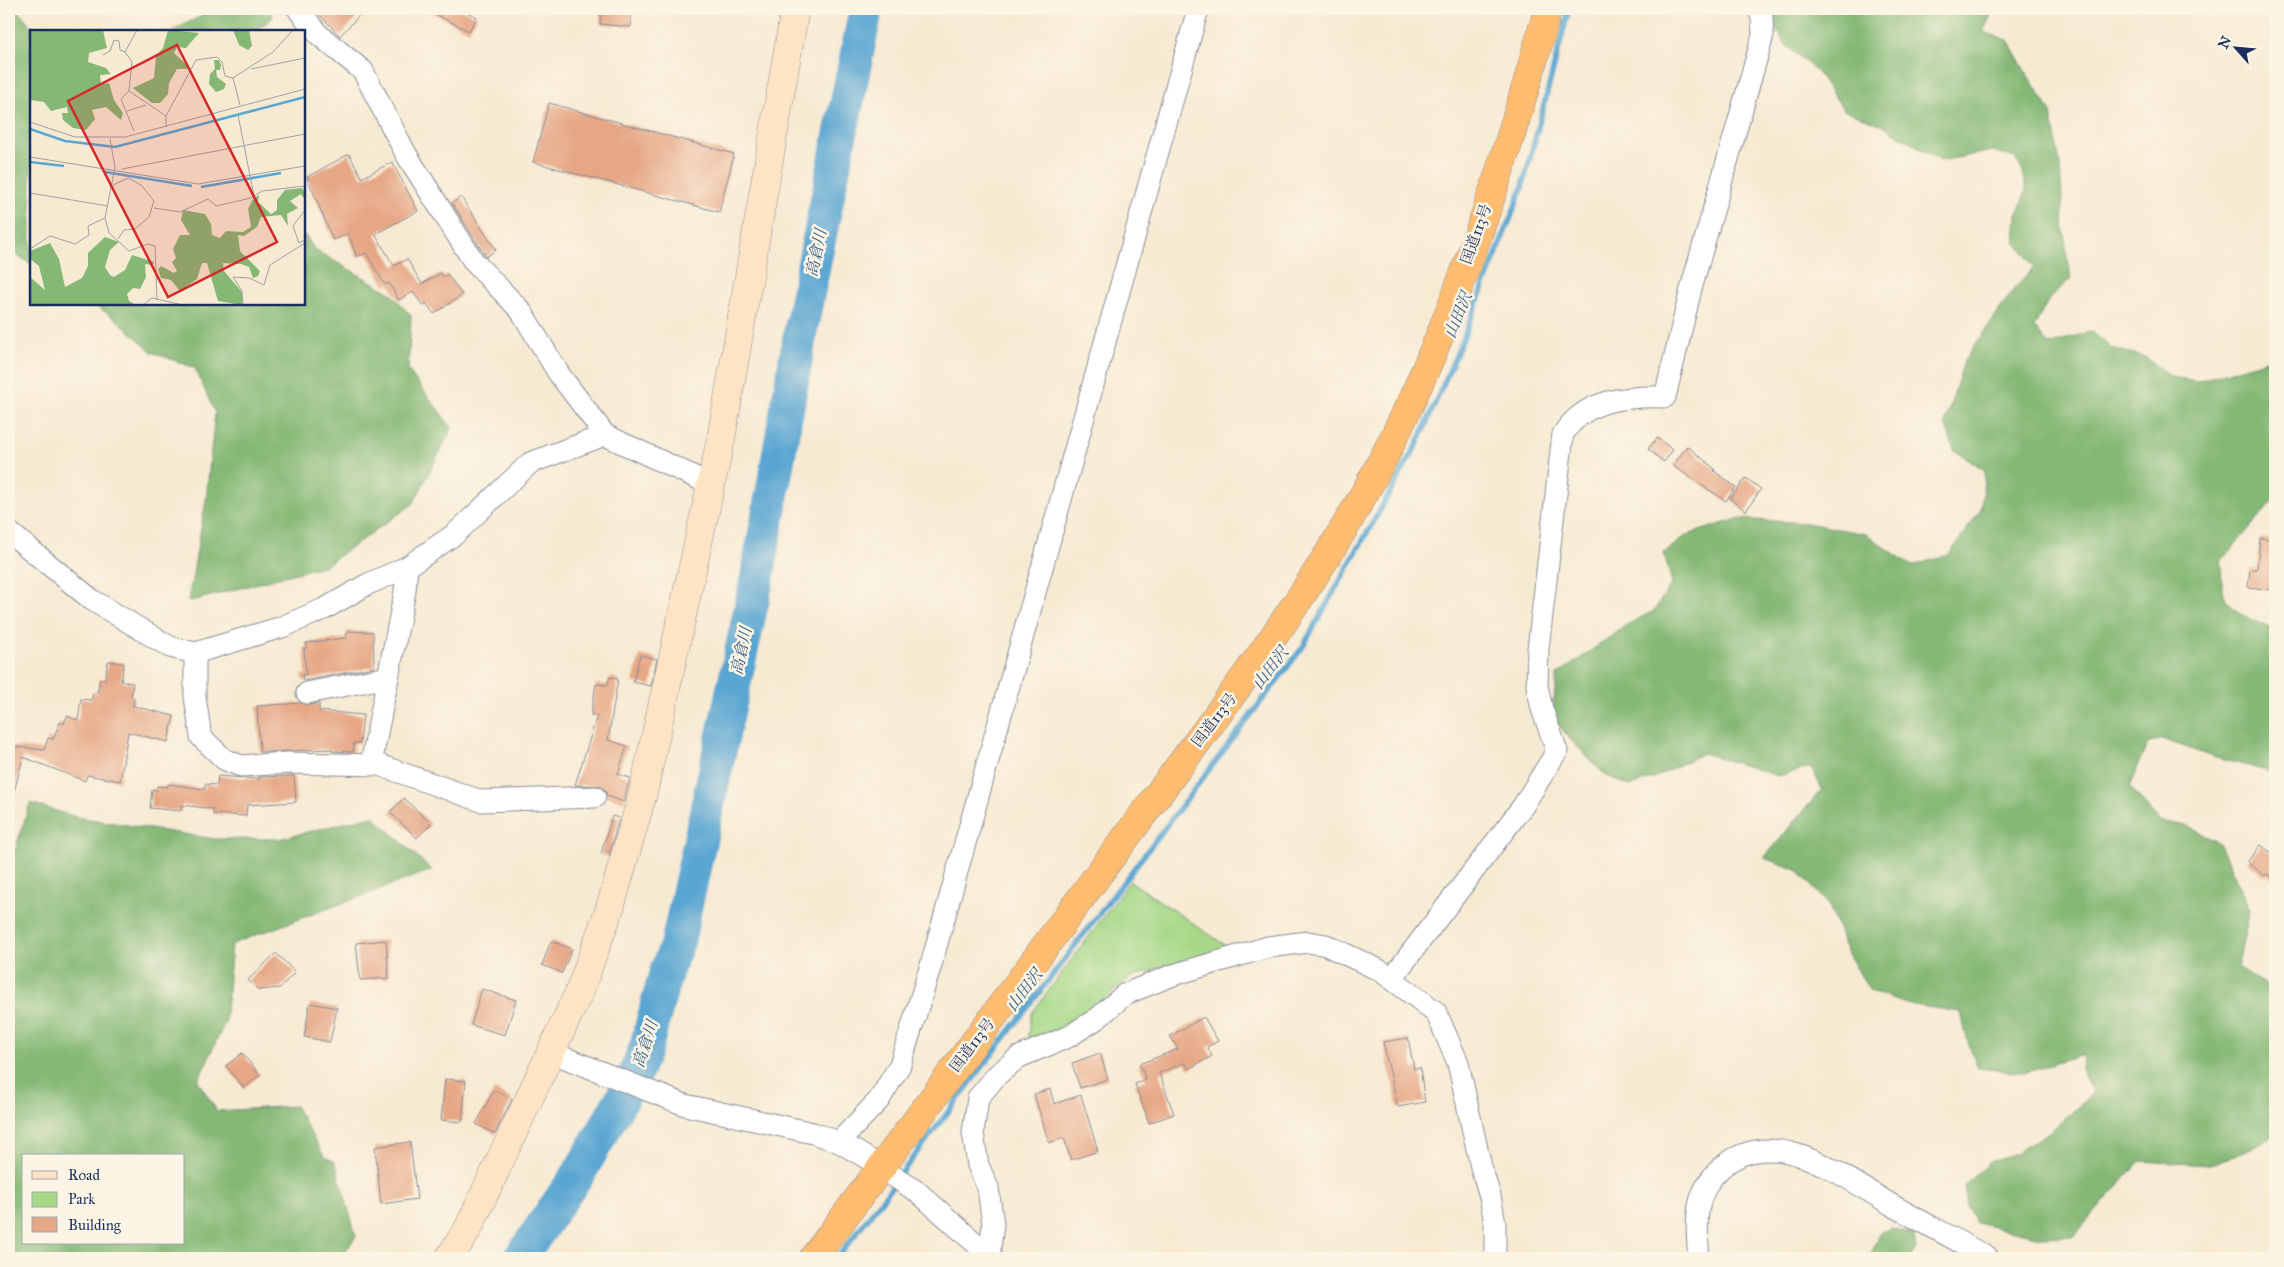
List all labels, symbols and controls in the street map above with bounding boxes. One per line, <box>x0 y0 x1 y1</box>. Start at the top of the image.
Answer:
north arrow <box>2212 22 2262 72</box>
inset map <box>30 30 305 305</box>
text: N <box>2215 33 2235 51</box>
street label: 国道113号 <box>1457 201 1495 267</box>
water label: 高倉川 <box>802 226 831 278</box>
water label: 山田沢 <box>1440 287 1477 341</box>
water label: 高倉川 <box>727 624 756 676</box>
water label: 山田沢 <box>1248 642 1293 693</box>
street label: 国道113号 <box>1188 689 1240 751</box>
water label: 山田沢 <box>1002 964 1047 1015</box>
street label: 国道113号 <box>946 1014 998 1076</box>
water label: 高倉川 <box>629 1016 662 1070</box>
legend <box>22 1154 185 1244</box>
text: Road <box>68 1166 100 1184</box>
text: Park <box>68 1190 95 1208</box>
text: Building <box>68 1216 122 1234</box>

